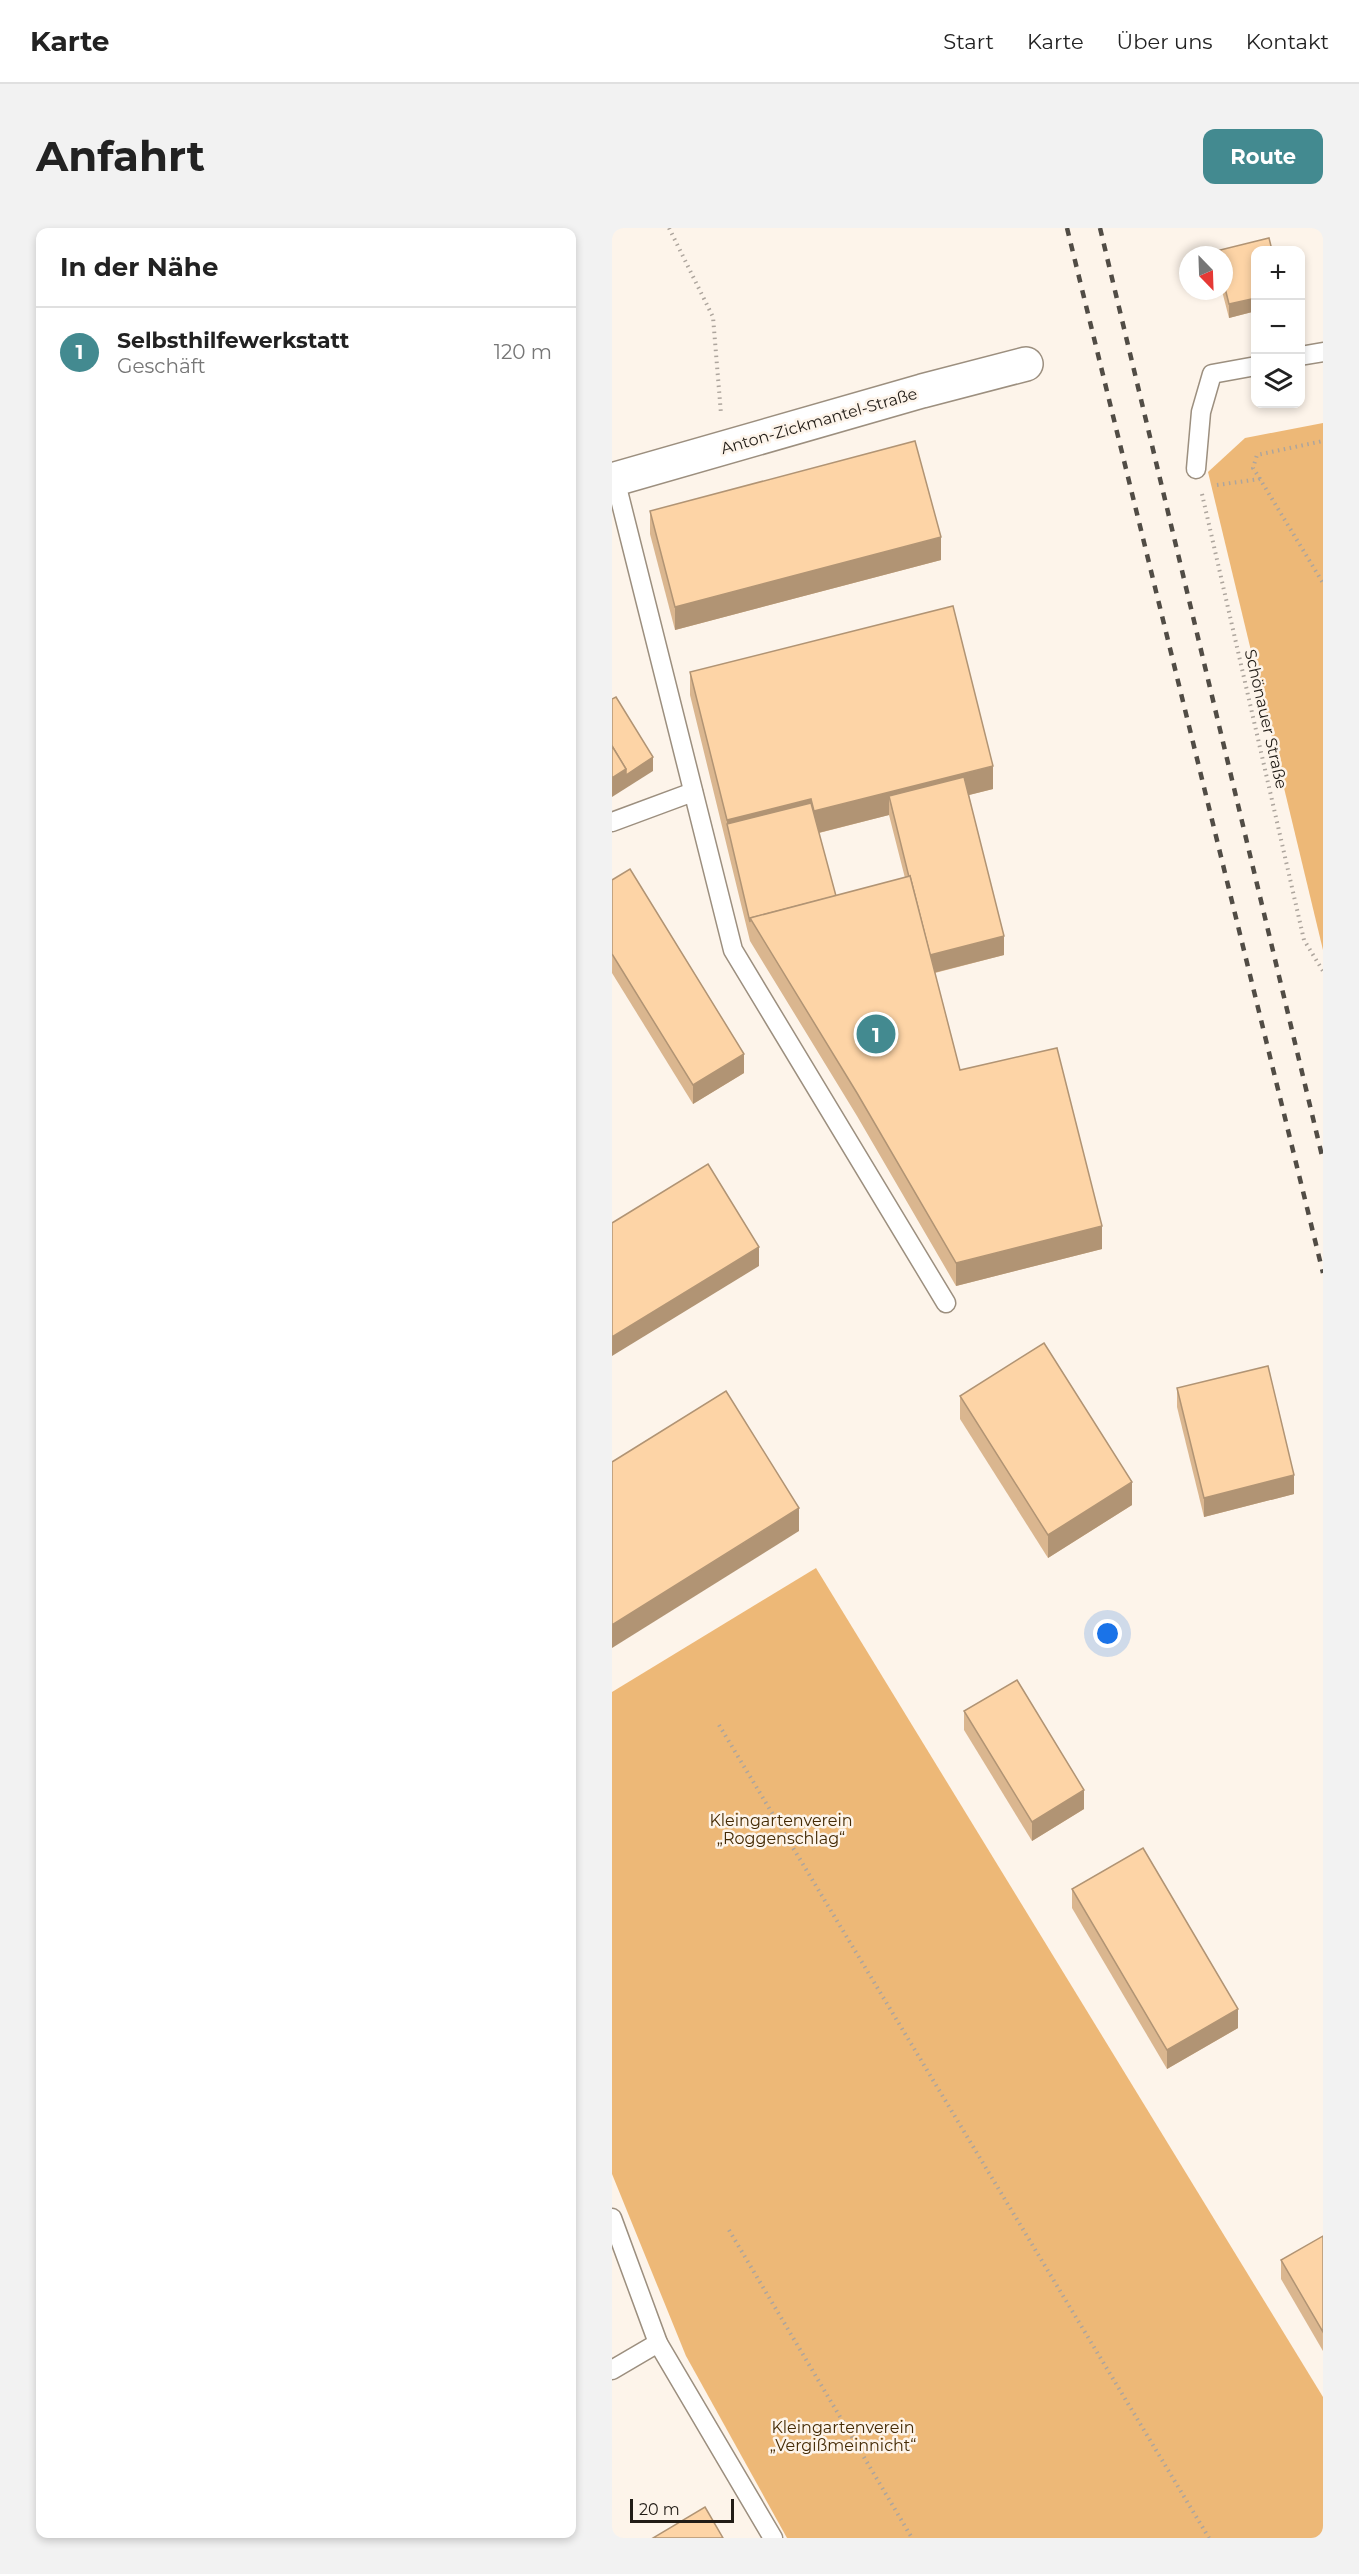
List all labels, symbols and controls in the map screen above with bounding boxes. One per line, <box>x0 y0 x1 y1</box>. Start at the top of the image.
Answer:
text: Karte <box>30 24 110 58</box>
text: Start <box>943 29 994 54</box>
text: Karte <box>1027 29 1084 54</box>
text: Über uns <box>1117 29 1213 54</box>
text: Kontakt <box>1246 29 1329 54</box>
button: Route <box>1203 129 1323 184</box>
text: Anfahrt <box>36 130 205 182</box>
north arrow <box>1179 246 1233 300</box>
map controls <box>1251 246 1305 408</box>
button: + <box>1251 246 1305 300</box>
text: In der Nähe <box>60 251 218 283</box>
button: − <box>1251 300 1305 354</box>
text: Selbsthilfewerkstatt <box>117 327 349 354</box>
text: 1 <box>76 340 83 364</box>
text: 120 m <box>494 340 552 364</box>
text: Geschäft <box>117 354 206 378</box>
button: layers <box>1251 354 1305 408</box>
street label: Anton-Zickmantel-Straße <box>719 384 919 458</box>
street label: Schönauer Straße <box>1241 647 1291 791</box>
pin: 1 <box>856 1012 896 1056</box>
your location <box>1093 1619 1122 1648</box>
park label: Kleingartenverein „Roggenschlag“ <box>709 1811 853 1848</box>
park label: Kleingartenverein „Vergißmeinnicht“ <box>770 2418 916 2455</box>
scale bar <box>630 2496 734 2524</box>
text: 20 m <box>639 2500 680 2519</box>

